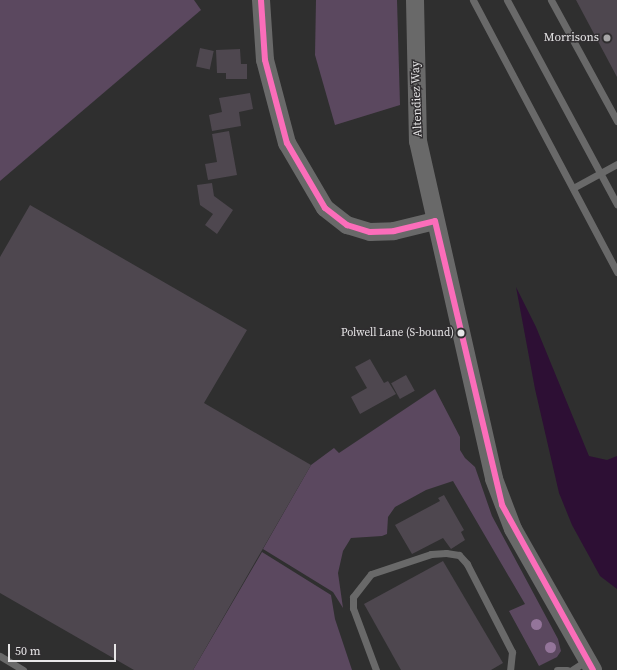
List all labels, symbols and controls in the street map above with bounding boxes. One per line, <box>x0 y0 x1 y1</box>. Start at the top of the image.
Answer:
place label: Morrisons <box>544 31 599 45</box>
marker: Morrisons <box>602 33 612 43</box>
street label: Altendiez Way <box>408 61 426 137</box>
place label: Polwell Lane (S-bound) <box>341 326 454 340</box>
marker: Polwell Lane (S-bound) <box>456 328 466 338</box>
scale bar <box>10 636 118 662</box>
text: 50 m <box>15 643 41 659</box>

